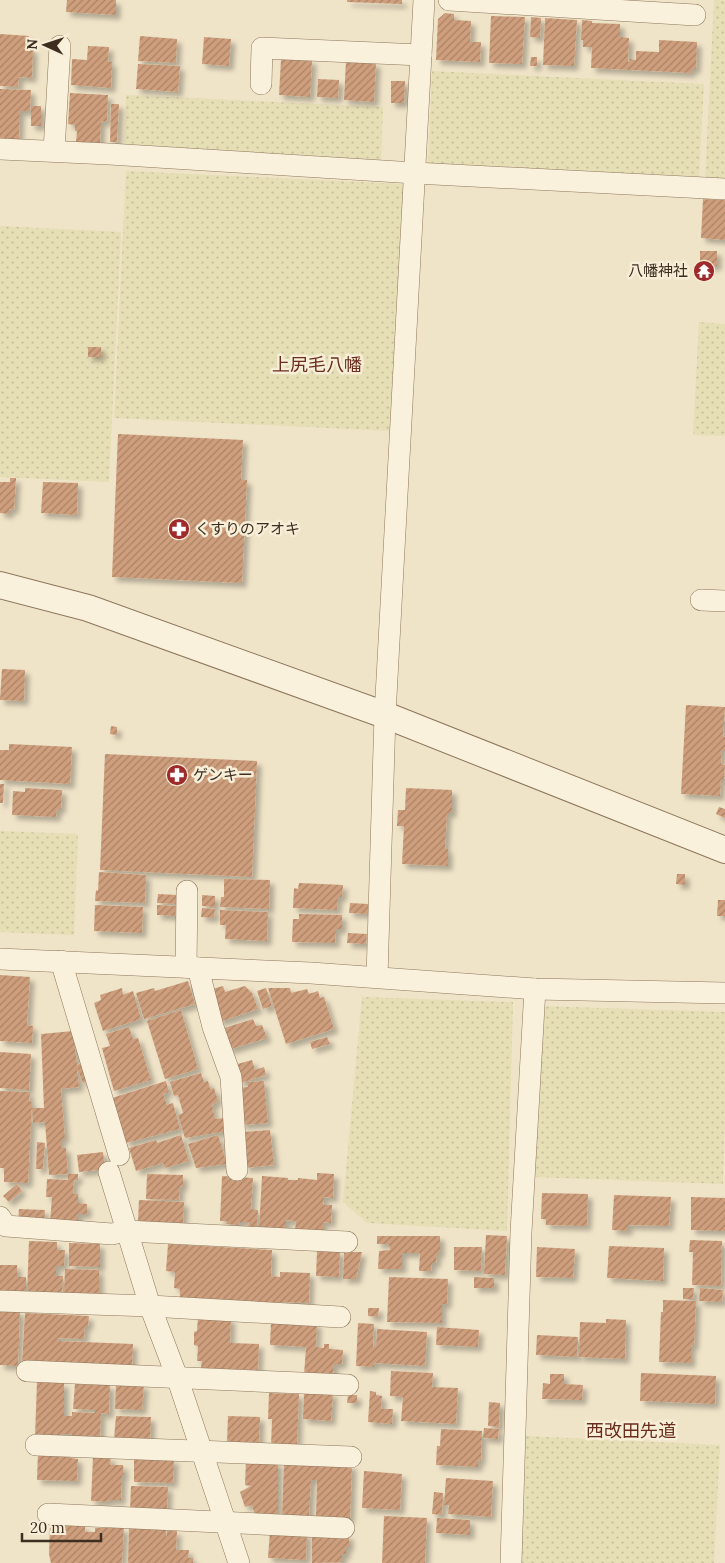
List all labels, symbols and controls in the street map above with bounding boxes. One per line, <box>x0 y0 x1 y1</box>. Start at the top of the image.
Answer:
north arrow <box>20 20 70 70</box>
text: N <box>23 38 41 50</box>
temple icon: 八幡神社 <box>692 259 716 283</box>
place label: 八幡神社 <box>628 261 688 280</box>
district label: 上尻毛八幡 <box>272 353 362 376</box>
pharmacy icon: くすりのアオキ <box>167 517 191 541</box>
place label: くすりのアオキ <box>195 519 300 538</box>
pharmacy icon: ゲンキー <box>165 763 189 787</box>
place label: ゲンキー <box>193 765 253 784</box>
district label: 西改田先道 <box>586 1419 676 1442</box>
scale bar <box>22 1510 101 1542</box>
text: 20 m <box>30 1518 65 1537</box>

